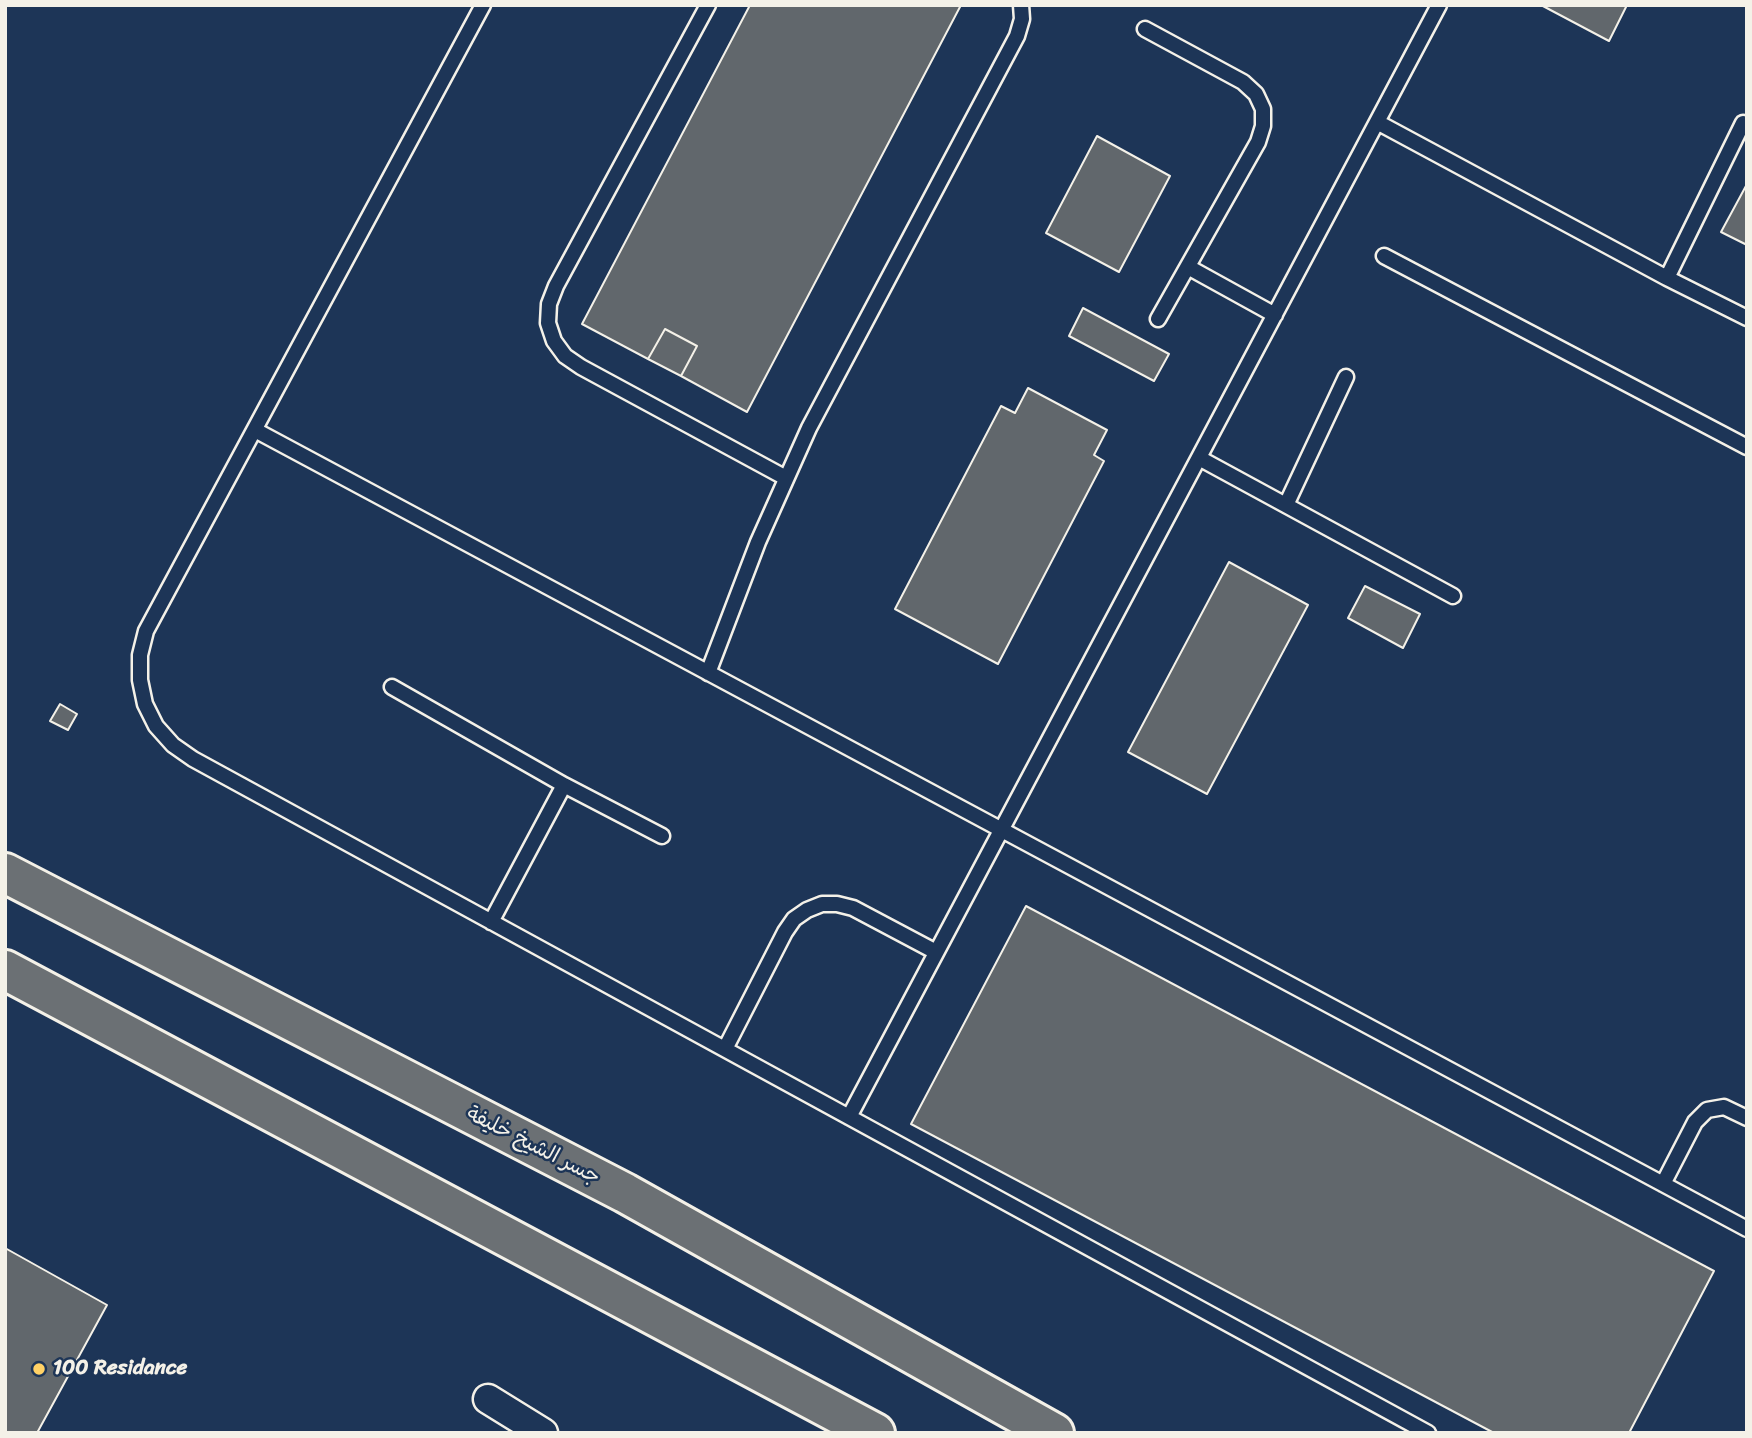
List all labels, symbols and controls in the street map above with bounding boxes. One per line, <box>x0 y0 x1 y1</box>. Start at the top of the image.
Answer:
street label: جسر الشيخ خليفة <box>462 1101 604 1191</box>
place label: 100 Residance <box>53 1356 187 1382</box>
marker: 100 Residance <box>31 1361 47 1377</box>

